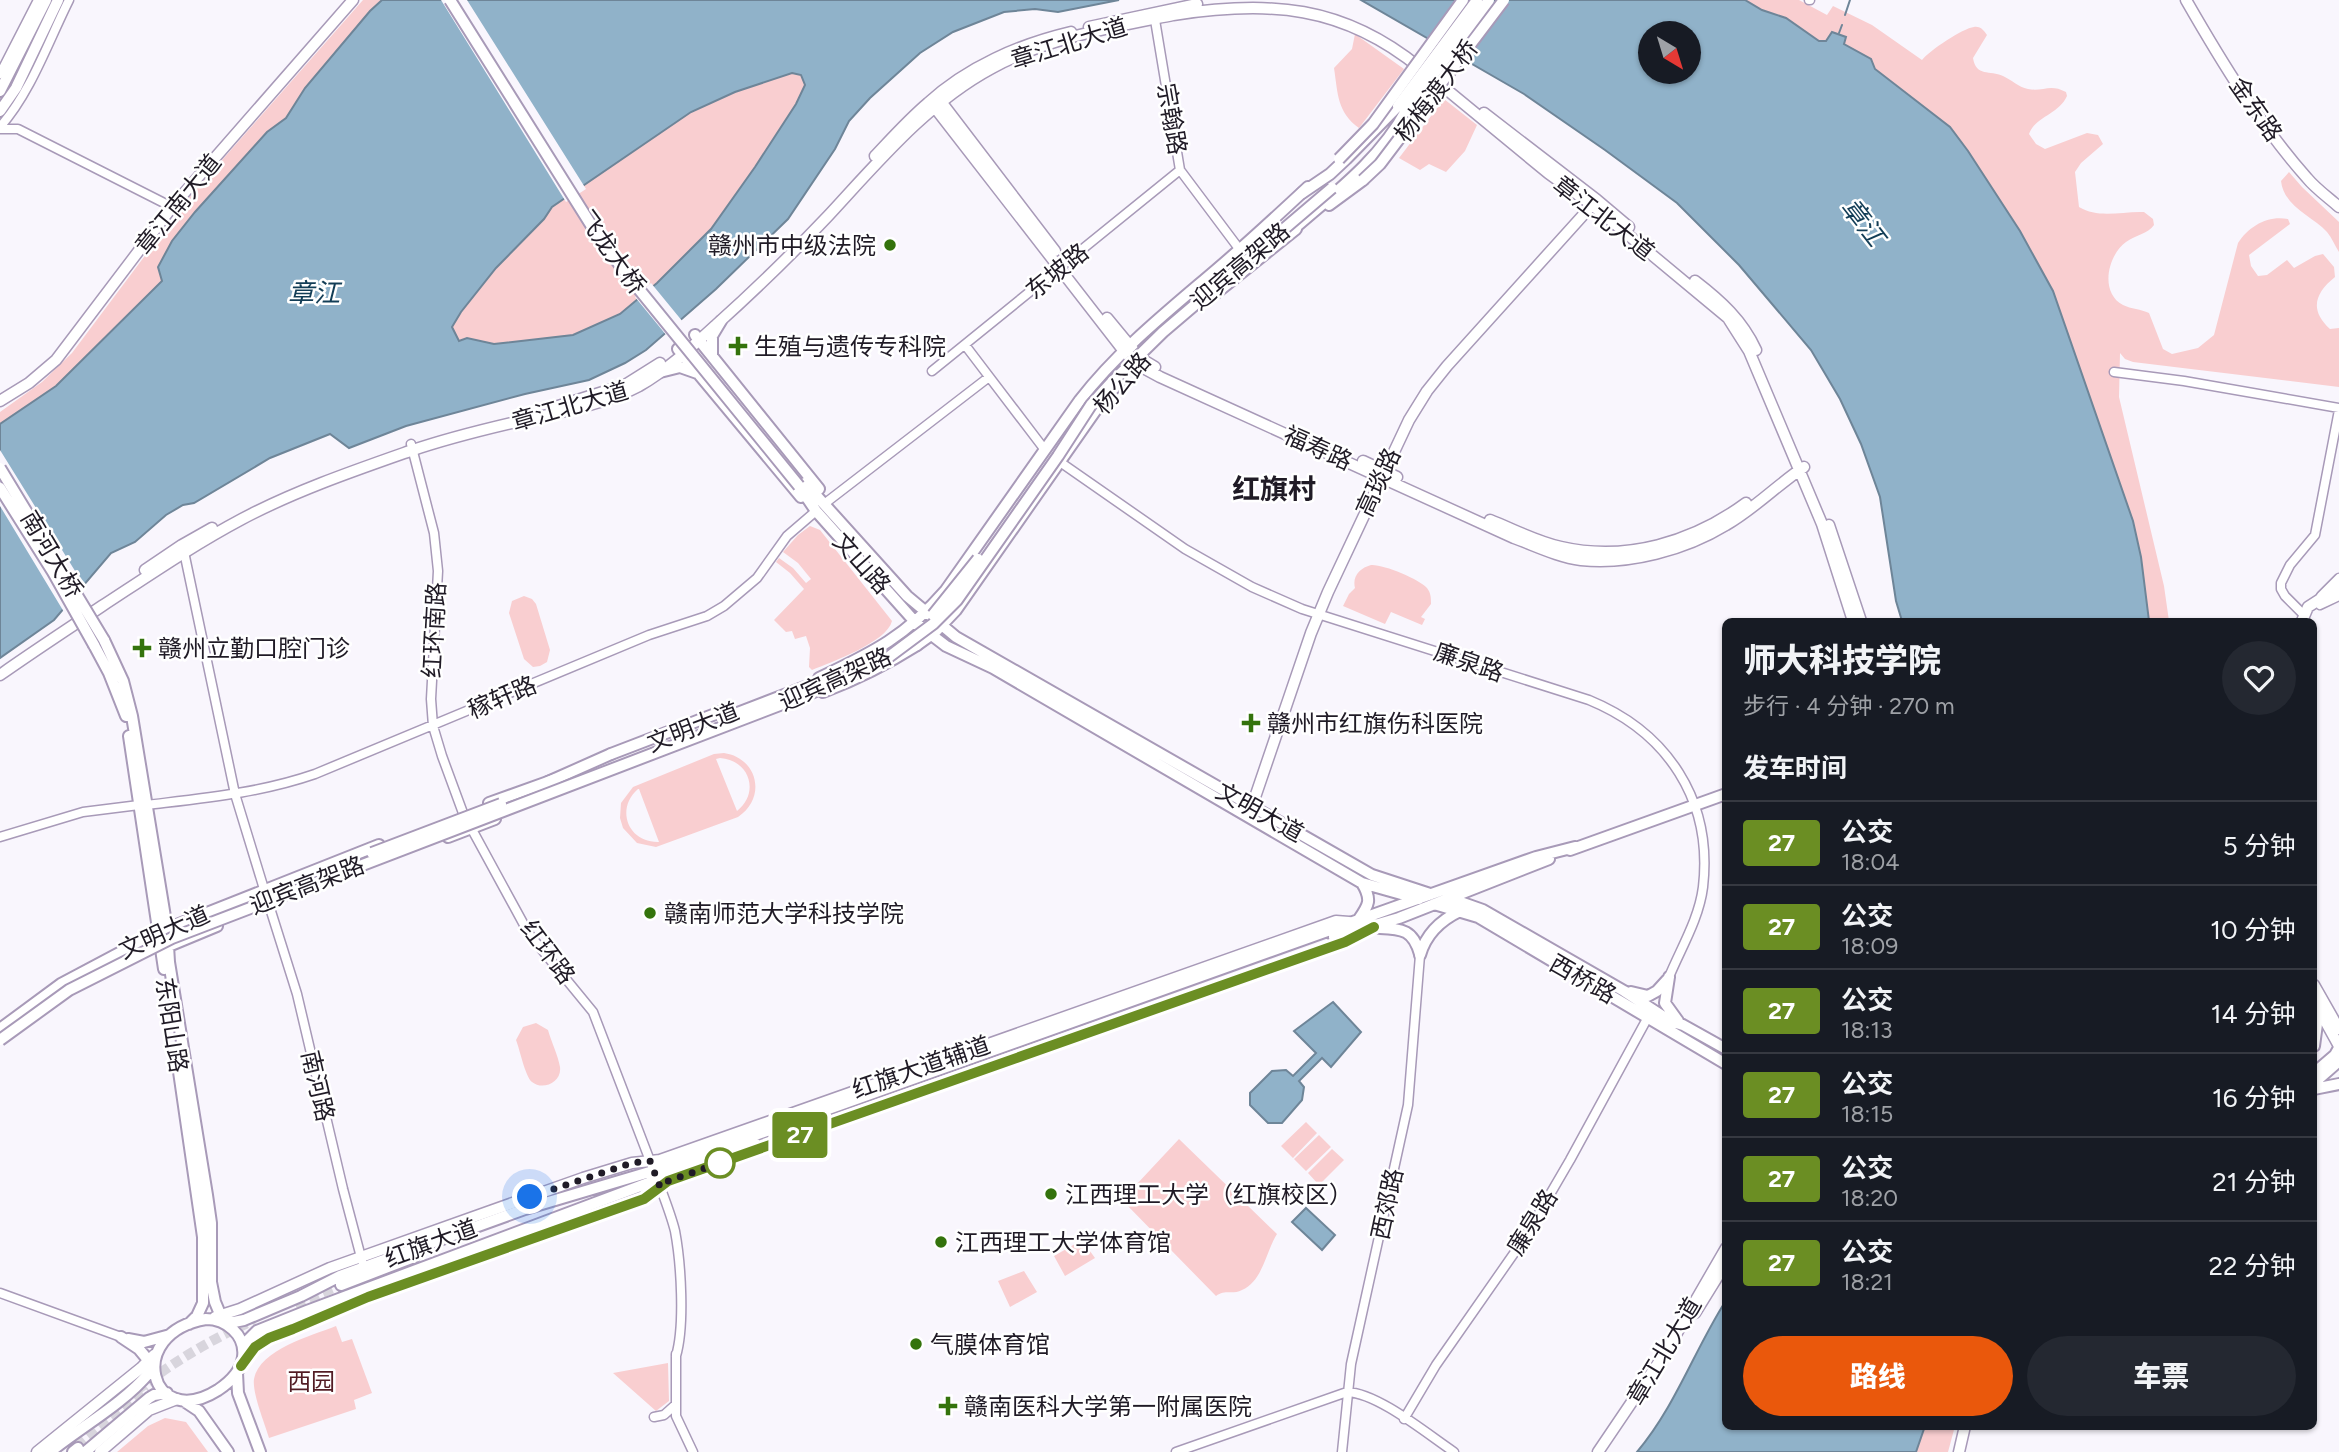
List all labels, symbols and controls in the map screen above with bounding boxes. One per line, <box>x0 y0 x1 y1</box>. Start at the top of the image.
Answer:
street label: 章江北大道 <box>1007 12 1131 74</box>
north arrow <box>1638 21 1701 84</box>
map controls <box>1638 21 1701 84</box>
street label: 杨梅渡大桥 <box>1388 34 1484 148</box>
street label: 金东路 <box>2223 71 2289 147</box>
street label: 宗翰路 <box>1151 81 1193 157</box>
street label: 章江南大道 <box>129 148 227 260</box>
street label: 章江北大道 <box>1548 170 1660 266</box>
water label: 章江 <box>1834 192 1893 255</box>
street label: 飞龙大桥 <box>572 205 652 299</box>
street label: 迎宾高架路 <box>1185 216 1295 316</box>
place label: 赣州市中级法院 <box>708 231 876 260</box>
marker: 赣州市中级法院 <box>882 237 898 253</box>
street label: 东坡路 <box>1020 237 1094 305</box>
water label: 章江 <box>288 277 343 309</box>
place label: 生殖与遗传专科院 <box>754 332 946 361</box>
marker: 生殖与遗传专科院 <box>728 336 748 356</box>
street label: 杨公路 <box>1087 346 1157 420</box>
street label: 章江北大道 <box>508 376 632 436</box>
street label: 福寿路 <box>1279 420 1357 476</box>
street label: 高琰路 <box>1350 443 1406 521</box>
district label: 红旗村 <box>1232 472 1316 506</box>
street label: 南河大桥 <box>15 505 89 603</box>
street label: 文山路 <box>827 527 897 599</box>
street label: 红环南路 <box>417 581 451 679</box>
place label: 赣州立勤口腔门诊 <box>158 634 350 663</box>
street label: 廉泉路 <box>1430 637 1508 687</box>
marker: 赣州立勤口腔门诊 <box>132 638 152 658</box>
street label: 迎宾高架路 <box>774 641 896 717</box>
text: 师大科技学院 <box>1743 641 1941 680</box>
button: heart <box>2222 641 2296 715</box>
street label: 稼轩路 <box>463 670 541 724</box>
text: 步行 · 4 分钟 · 270 m <box>1743 692 1955 720</box>
street label: 文明大道 <box>643 696 743 758</box>
place label: 赣州市红旗伤科医院 <box>1267 709 1483 738</box>
marker: 赣州市红旗伤科医院 <box>1241 713 1261 733</box>
text: 发车时间 <box>1743 752 1847 784</box>
street label: 文明大道 <box>1211 776 1309 848</box>
text: 公交 <box>1841 816 1893 848</box>
text: 27 <box>1768 828 1795 857</box>
text: 5 分钟 <box>2223 830 2296 862</box>
text: 18:04 <box>1841 848 1899 876</box>
street label: 迎宾高架路 <box>246 850 368 920</box>
street label: 文明大道 <box>114 899 214 965</box>
place label: 赣南师范大学科技学院 <box>664 899 904 928</box>
text: 公交 <box>1841 900 1893 932</box>
marker: 赣南师范大学科技学院 <box>642 905 658 921</box>
text: 27 <box>1768 912 1795 941</box>
text: 10 分钟 <box>2210 914 2296 946</box>
street label: 红环路 <box>515 915 581 989</box>
text: 18:09 <box>1841 932 1898 960</box>
street label: 西桥路 <box>1545 948 1621 1010</box>
street label: 东阳山路 <box>150 975 194 1075</box>
text: 公交 <box>1841 984 1893 1016</box>
text: 27 <box>1768 996 1795 1025</box>
text: 14 分钟 <box>2211 998 2296 1030</box>
text: 18:13 <box>1841 1016 1892 1044</box>
street label: 红旗大道辅道 <box>848 1030 994 1104</box>
street label: 南河路 <box>296 1048 340 1124</box>
text: 公交 <box>1841 1068 1893 1100</box>
text: 27 <box>1768 1080 1795 1109</box>
text: 16 分钟 <box>2212 1082 2296 1114</box>
text: 18:15 <box>1841 1100 1893 1128</box>
line badge: 27 <box>768 1112 832 1158</box>
text: 27 <box>786 1120 814 1149</box>
unlabelled marker <box>705 1148 735 1178</box>
text: 公交 <box>1841 1152 1893 1184</box>
text: 27 <box>1768 1164 1795 1193</box>
street label: 西郊路 <box>1365 1166 1409 1242</box>
text: 21 分钟 <box>2212 1166 2296 1198</box>
your location <box>512 1179 547 1214</box>
place label: 江西理工大学（红旗校区） <box>1065 1180 1353 1209</box>
street label: 廉泉路 <box>1501 1184 1563 1260</box>
text: 18:20 <box>1841 1184 1898 1212</box>
marker: 江西理工大学（红旗校区） <box>1043 1186 1059 1202</box>
street label: 红旗大道 <box>381 1213 481 1273</box>
place label: 江西理工大学体育馆 <box>955 1228 1171 1257</box>
marker: 江西理工大学体育馆 <box>933 1234 949 1250</box>
text: 公交 <box>1841 1236 1893 1268</box>
text: 27 <box>1768 1248 1795 1277</box>
text: 22 分钟 <box>2209 1250 2296 1282</box>
text: 18:21 <box>1841 1268 1893 1296</box>
street label: 章江北大道 <box>1621 1292 1707 1410</box>
place label: 气膜体育馆 <box>930 1330 1050 1359</box>
marker: 气膜体育馆 <box>908 1336 924 1352</box>
button: 路线 <box>1743 1336 2013 1416</box>
button: 车票 <box>2027 1336 2296 1416</box>
park label: 西园 <box>287 1367 335 1396</box>
place label: 赣南医科大学第一附属医院 <box>964 1392 1252 1421</box>
marker: 赣南医科大学第一附属医院 <box>938 1396 958 1416</box>

